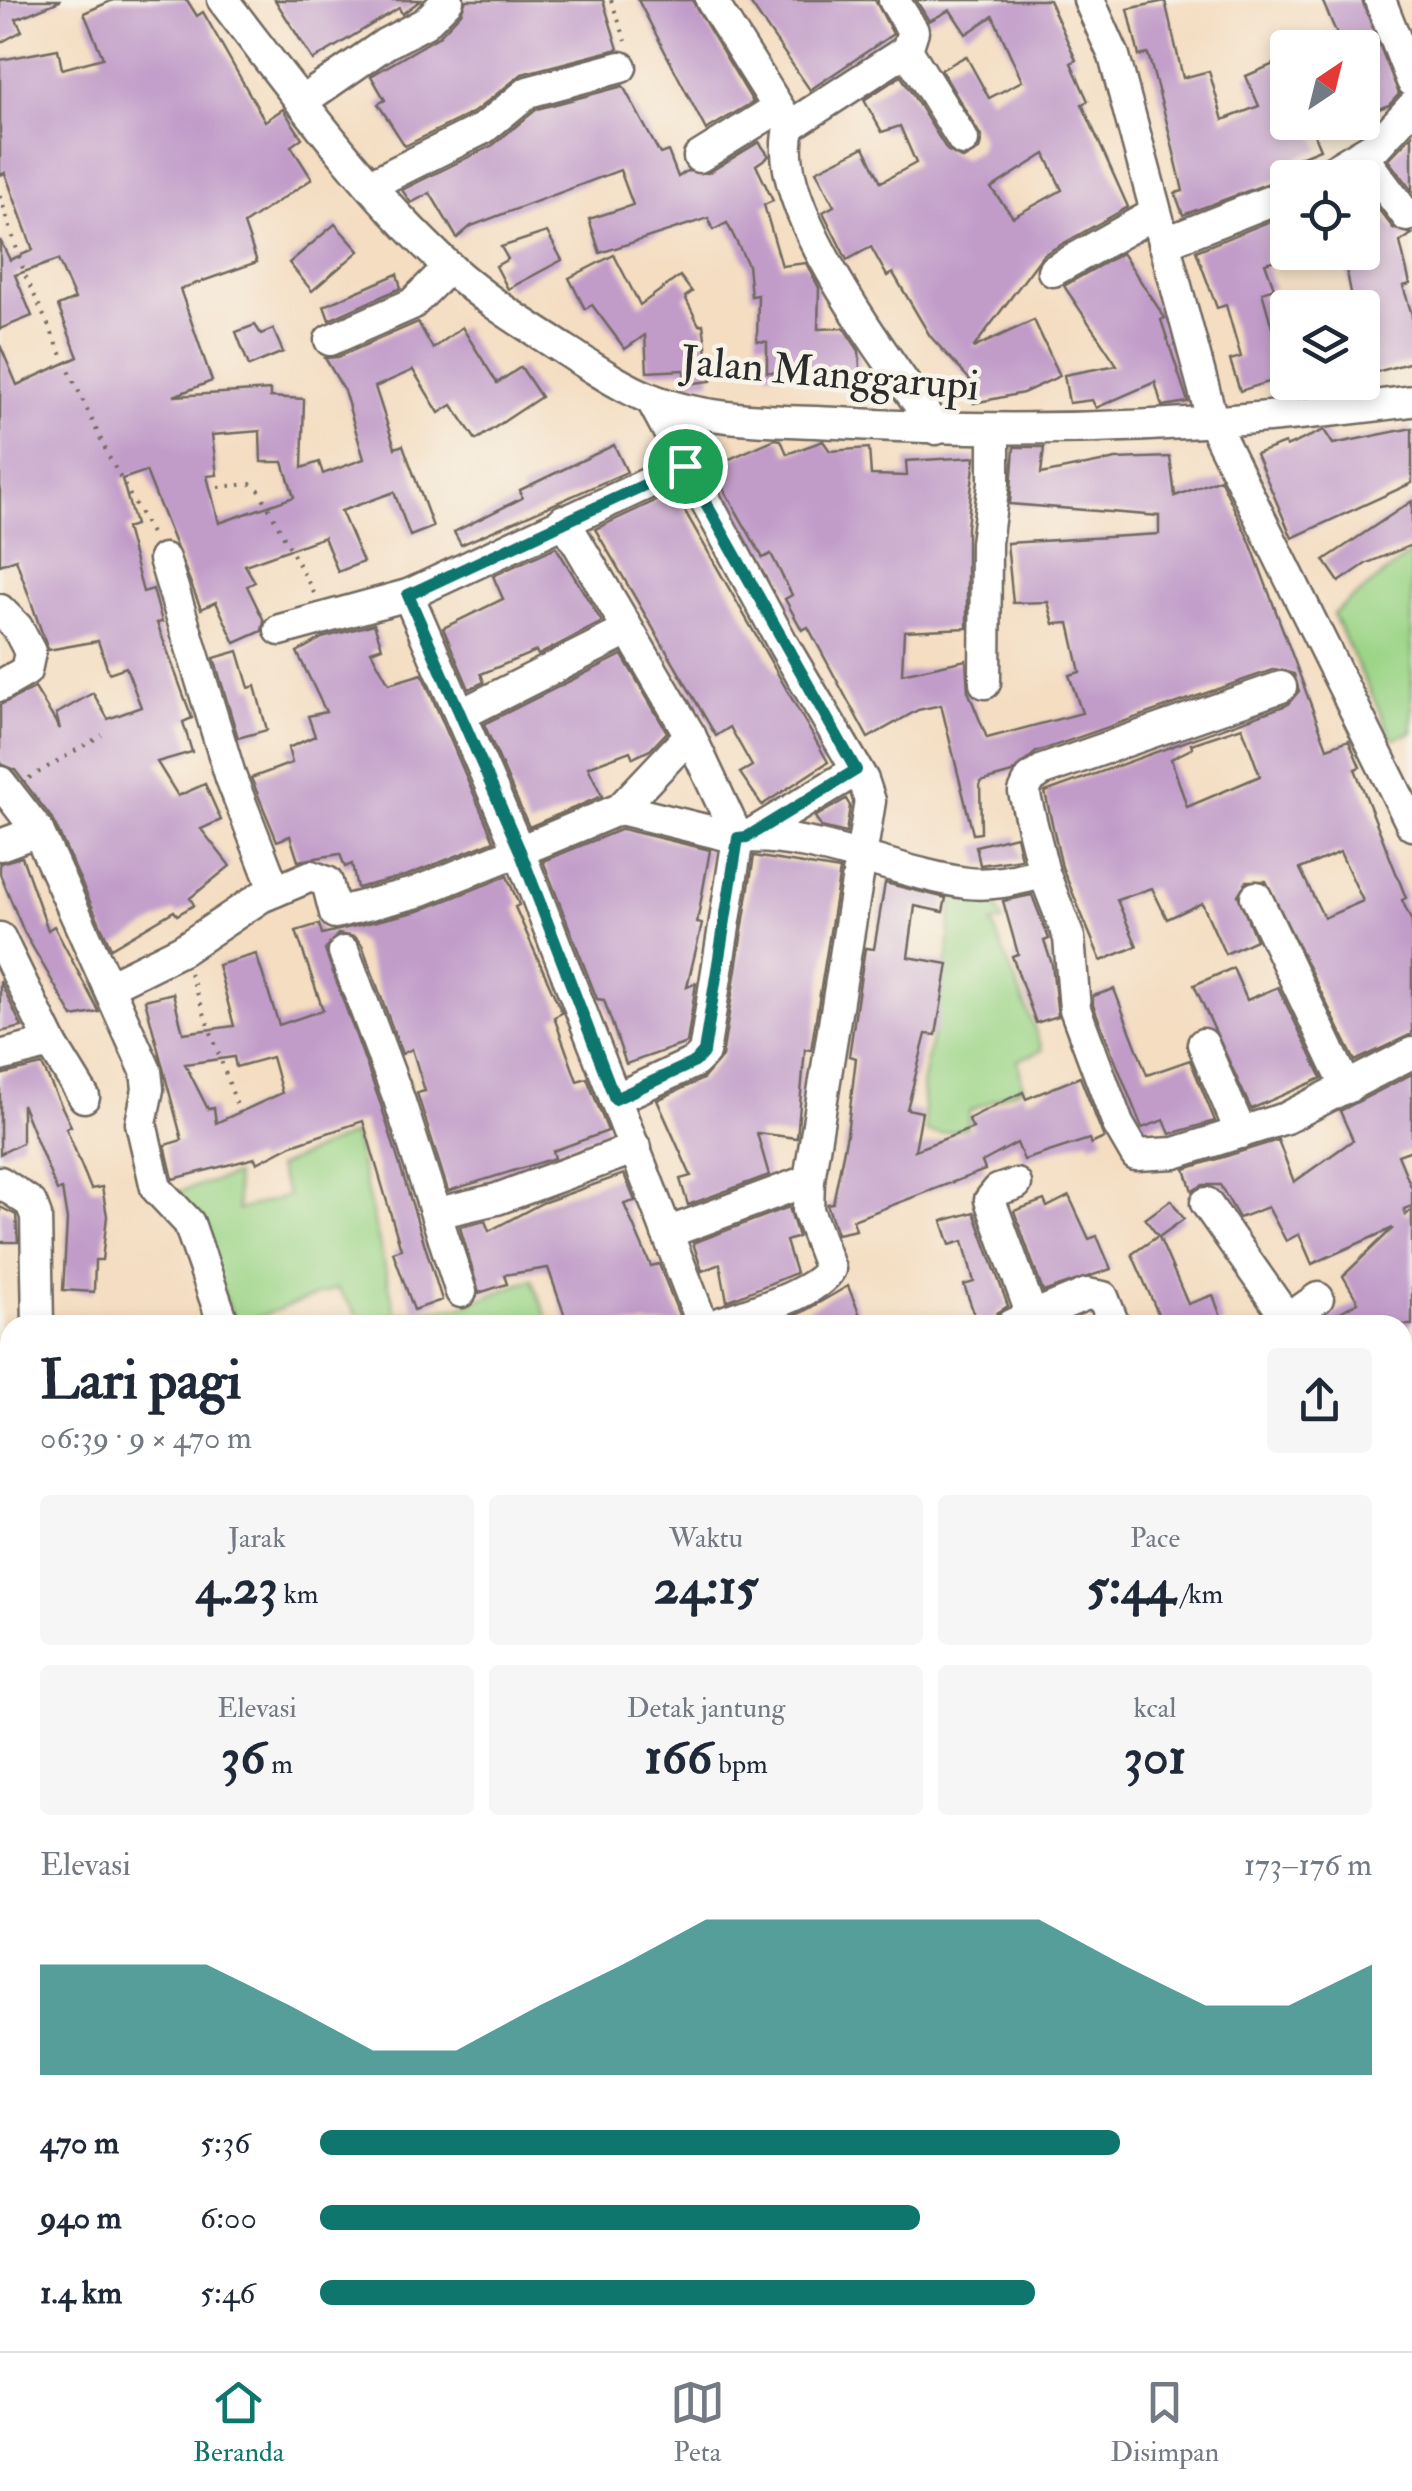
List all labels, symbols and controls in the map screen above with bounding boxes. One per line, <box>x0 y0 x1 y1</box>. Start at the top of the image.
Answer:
north arrow <box>1270 30 1380 140</box>
map controls <box>1270 30 1380 400</box>
button: locate <box>1270 160 1380 270</box>
button: layers <box>1270 290 1380 400</box>
street label: Jalan Manggarupi <box>678 335 981 413</box>
pin <box>643 424 728 509</box>
icon: arrive <box>658 439 713 494</box>
text: Lari pagi <box>40 1346 241 1415</box>
button: share <box>1267 1348 1372 1453</box>
text: 06:39 · 9 × 470 m <box>40 1418 252 1458</box>
text: Jarak <box>228 1521 286 1556</box>
text: Waktu <box>669 1521 743 1556</box>
text: Pace <box>1130 1521 1180 1556</box>
text: 4.23 <box>195 1556 278 1619</box>
text: 24:15 <box>654 1556 758 1619</box>
text: 5:44 <box>1087 1556 1175 1619</box>
text: km <box>278 1577 319 1612</box>
text: /km <box>1175 1577 1223 1612</box>
text: Elevasi <box>217 1691 297 1726</box>
text: Detak jantung <box>627 1691 785 1726</box>
text: kcal <box>1134 1691 1176 1726</box>
text: 36 <box>221 1726 265 1789</box>
text: 166 <box>644 1726 712 1789</box>
text: 301 <box>1124 1726 1186 1789</box>
text: m <box>265 1747 293 1782</box>
text: bpm <box>712 1747 768 1782</box>
text: Elevasi <box>40 1845 131 1885</box>
text: 173–176 m <box>1244 1845 1372 1885</box>
text: 470 m <box>40 2123 119 2163</box>
text: 5:36 <box>200 2123 250 2163</box>
text: 940 m <box>40 2198 122 2238</box>
text: 6:00 <box>200 2198 257 2238</box>
text: 1.4 km <box>40 2273 122 2313</box>
text: 5:46 <box>200 2273 255 2313</box>
tab: Beranda <box>193 2375 284 2470</box>
tab: Peta <box>670 2375 725 2470</box>
tab: Disimpan <box>1110 2375 1219 2470</box>

